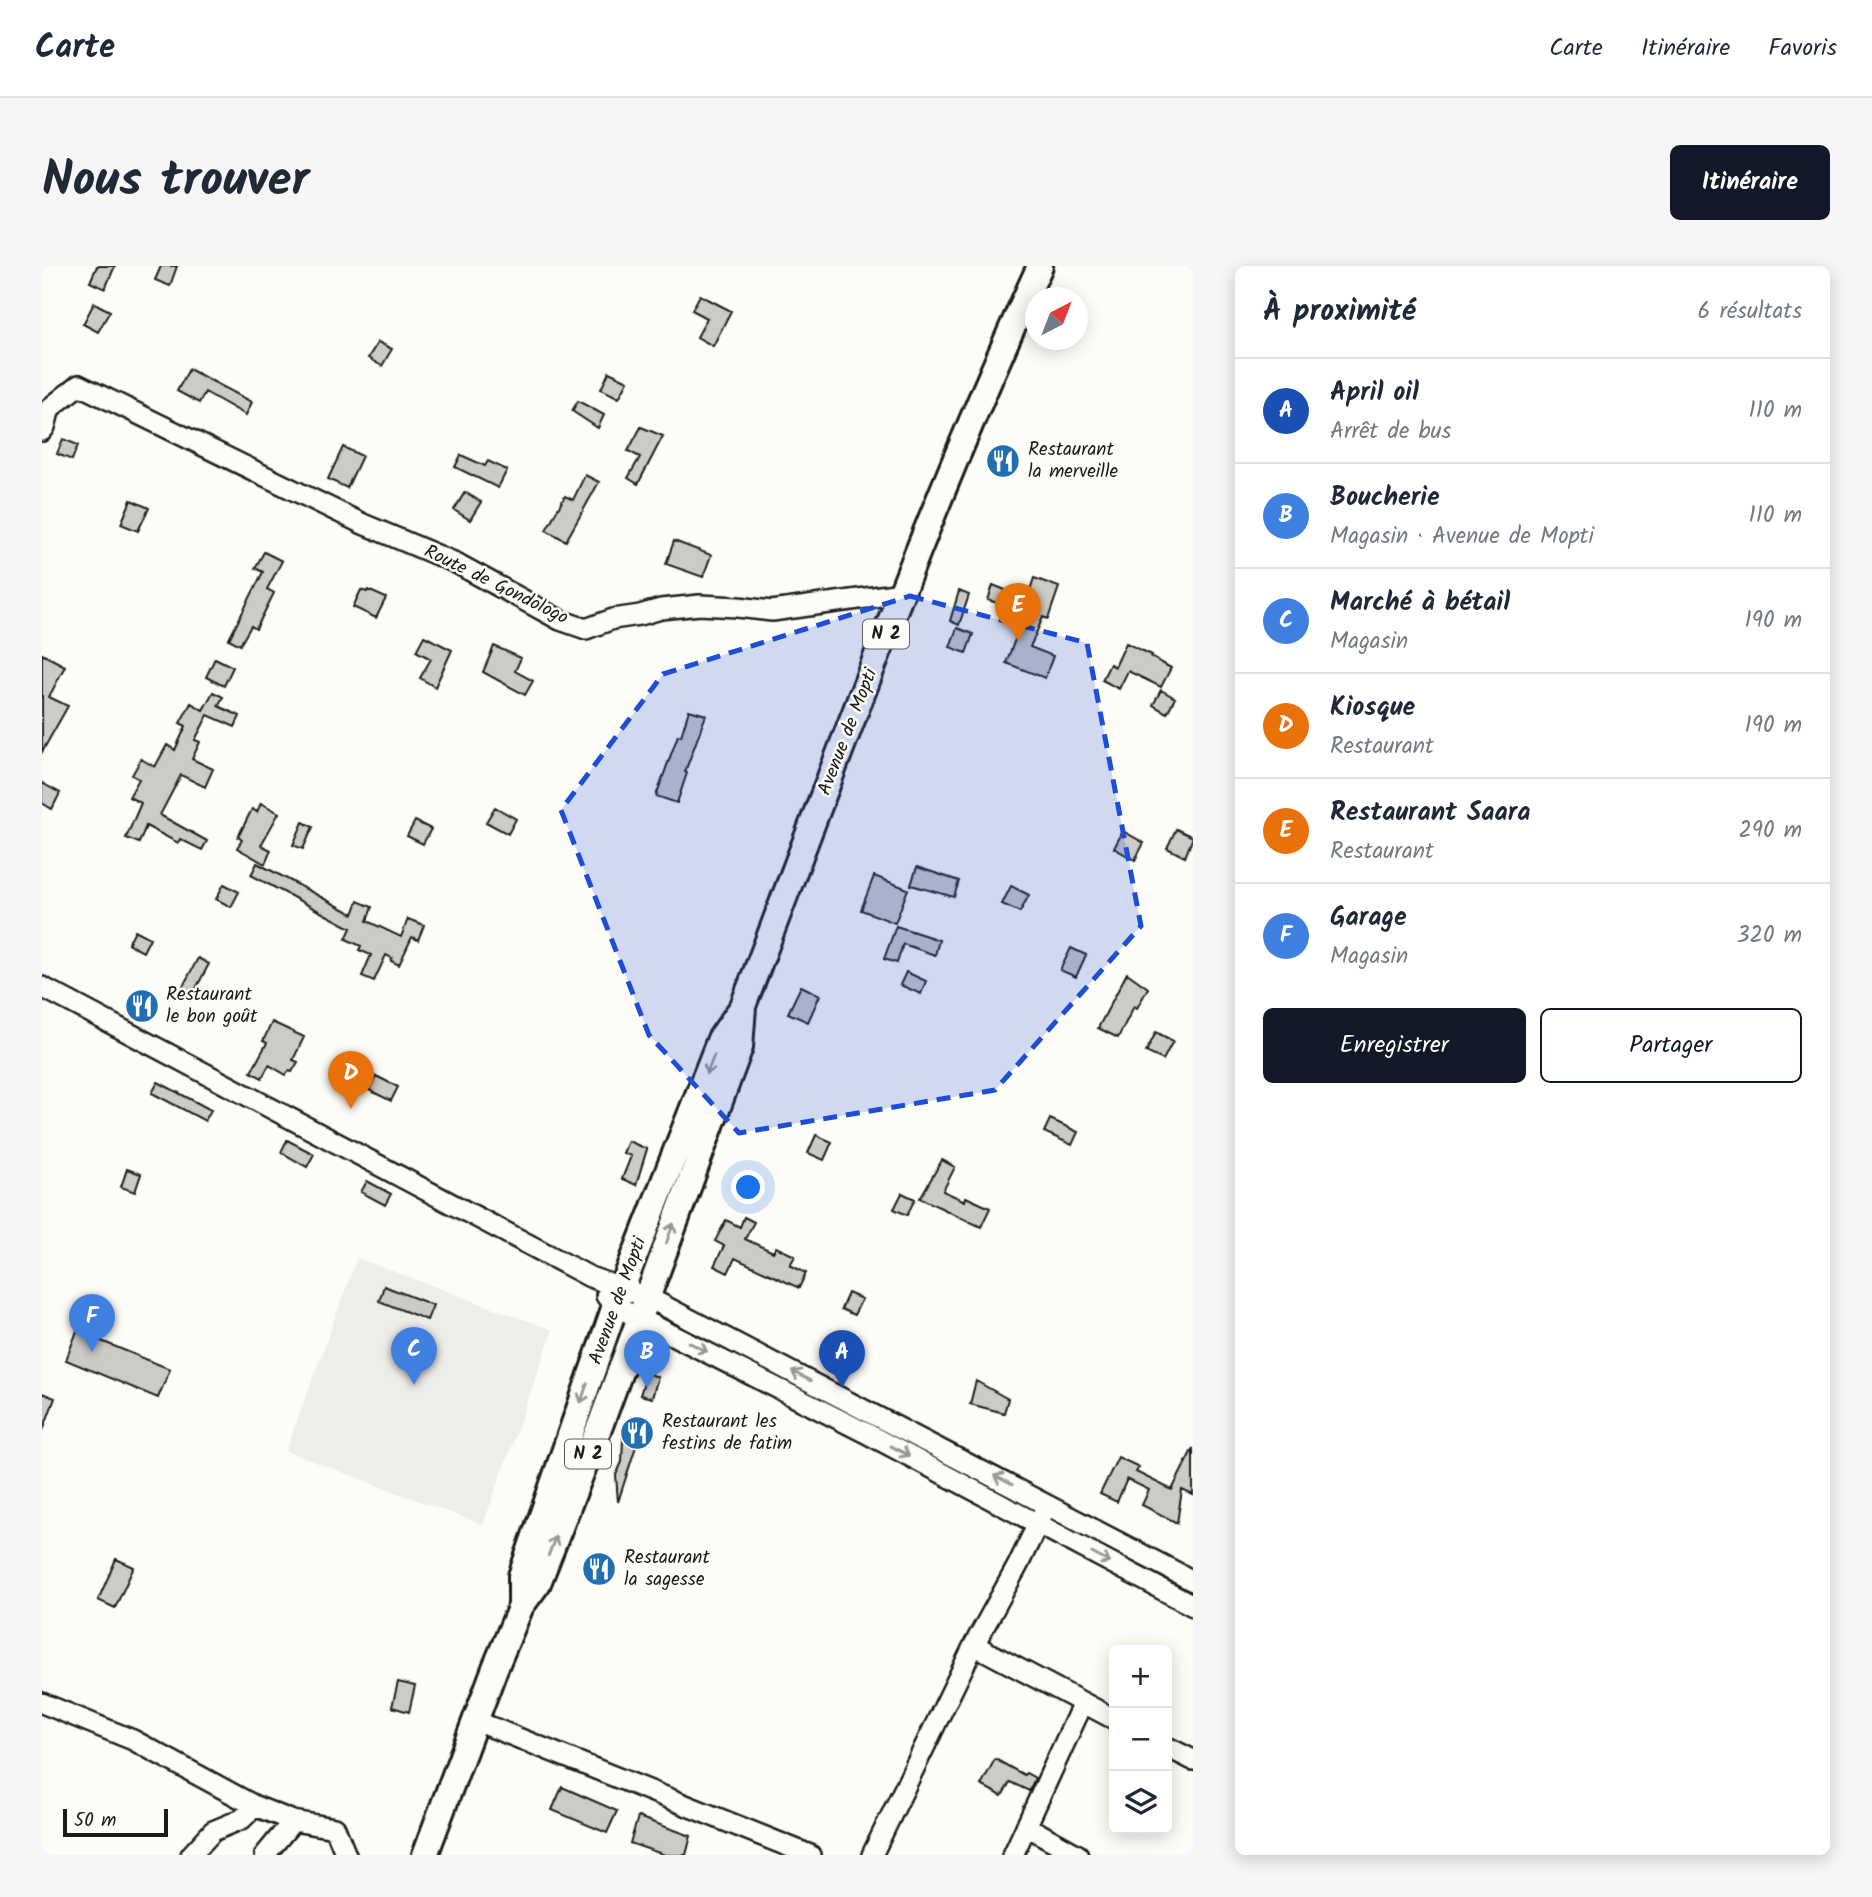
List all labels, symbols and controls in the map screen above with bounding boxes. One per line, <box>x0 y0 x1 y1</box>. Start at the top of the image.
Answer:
text: Carte <box>35 22 115 75</box>
text: Carte <box>1549 29 1603 68</box>
text: Itinéraire <box>1641 29 1730 68</box>
text: Favoris <box>1768 29 1837 68</box>
text: Nous trouver <box>42 143 309 221</box>
button: Itinéraire <box>1670 145 1830 220</box>
north arrow <box>1025 287 1088 350</box>
text: À proximité <box>1263 288 1416 336</box>
text: 6 résultats <box>1697 294 1802 330</box>
text: April oil <box>1330 372 1419 414</box>
text: A <box>1279 393 1293 429</box>
text: 110 m <box>1749 393 1802 429</box>
text: Arrêt de bus <box>1330 414 1451 450</box>
place label: Restaurant la merveille <box>1028 435 1119 487</box>
restaurant icon: Restaurant la merveille <box>984 442 1022 480</box>
text: Boucherie <box>1330 477 1440 519</box>
text: B <box>1279 498 1293 534</box>
text: 110 m <box>1749 498 1802 534</box>
text: Magasin · Avenue de Mopti <box>1330 519 1594 555</box>
street label: Route de Gondologo <box>419 537 573 633</box>
text: Marché à bétail <box>1330 582 1510 624</box>
pin: E <box>995 583 1041 641</box>
text: C <box>1279 603 1293 639</box>
text: 190 m <box>1745 603 1802 639</box>
road number: N 2 <box>863 620 909 648</box>
text: Magasin <box>1330 624 1408 660</box>
street label: Avenue de Mopti <box>810 663 887 800</box>
text: Kiosque <box>1330 687 1415 729</box>
text: D <box>1278 708 1294 744</box>
text: 190 m <box>1745 708 1802 744</box>
text: Restaurant <box>1330 729 1434 765</box>
text: Restaurant Saara <box>1330 792 1530 834</box>
text: E <box>1280 813 1292 849</box>
text: 290 m <box>1738 813 1802 849</box>
text: Restaurant <box>1330 834 1434 870</box>
text: Garage <box>1330 897 1407 939</box>
text: F <box>1280 918 1292 954</box>
text: 320 m <box>1736 918 1802 954</box>
text: Magasin <box>1330 939 1408 975</box>
place label: Restaurant le bon goût <box>166 980 258 1032</box>
restaurant icon: Restaurant le bon goût <box>123 987 161 1025</box>
button: Enregistrer <box>1263 1008 1526 1083</box>
button: Partager <box>1540 1008 1802 1083</box>
pin: D <box>328 1051 374 1109</box>
one-way arrow <box>702 1054 715 1076</box>
your location <box>731 1170 765 1204</box>
one-way arrow <box>665 1222 677 1244</box>
street label: Avenue de Mopti <box>581 1232 655 1369</box>
pin: F <box>69 1294 115 1352</box>
pin: C <box>391 1327 437 1385</box>
pin: B <box>624 1330 670 1388</box>
pin: A <box>819 1330 865 1388</box>
one-way arrow <box>687 1341 708 1354</box>
one-way arrow <box>791 1368 812 1382</box>
one-way arrow <box>577 1382 589 1404</box>
place label: Restaurant les festins de fatim <box>662 1407 792 1459</box>
restaurant icon: Restaurant les festins de fatim <box>618 1414 656 1452</box>
road number: N 2 <box>565 1440 611 1469</box>
one-way arrow <box>889 1445 910 1458</box>
one-way arrow <box>993 1473 1014 1487</box>
one-way arrow <box>547 1536 560 1558</box>
place label: Restaurant la sagesse <box>624 1543 710 1595</box>
restaurant icon: Restaurant la sagesse <box>580 1550 618 1588</box>
one-way arrow <box>1090 1552 1111 1565</box>
map controls <box>1109 1645 1172 1834</box>
button: + <box>1109 1645 1172 1708</box>
button: − <box>1109 1708 1172 1771</box>
button: layers <box>1109 1771 1172 1834</box>
scale bar <box>63 1806 168 1838</box>
text: 50 m <box>74 1806 116 1836</box>

